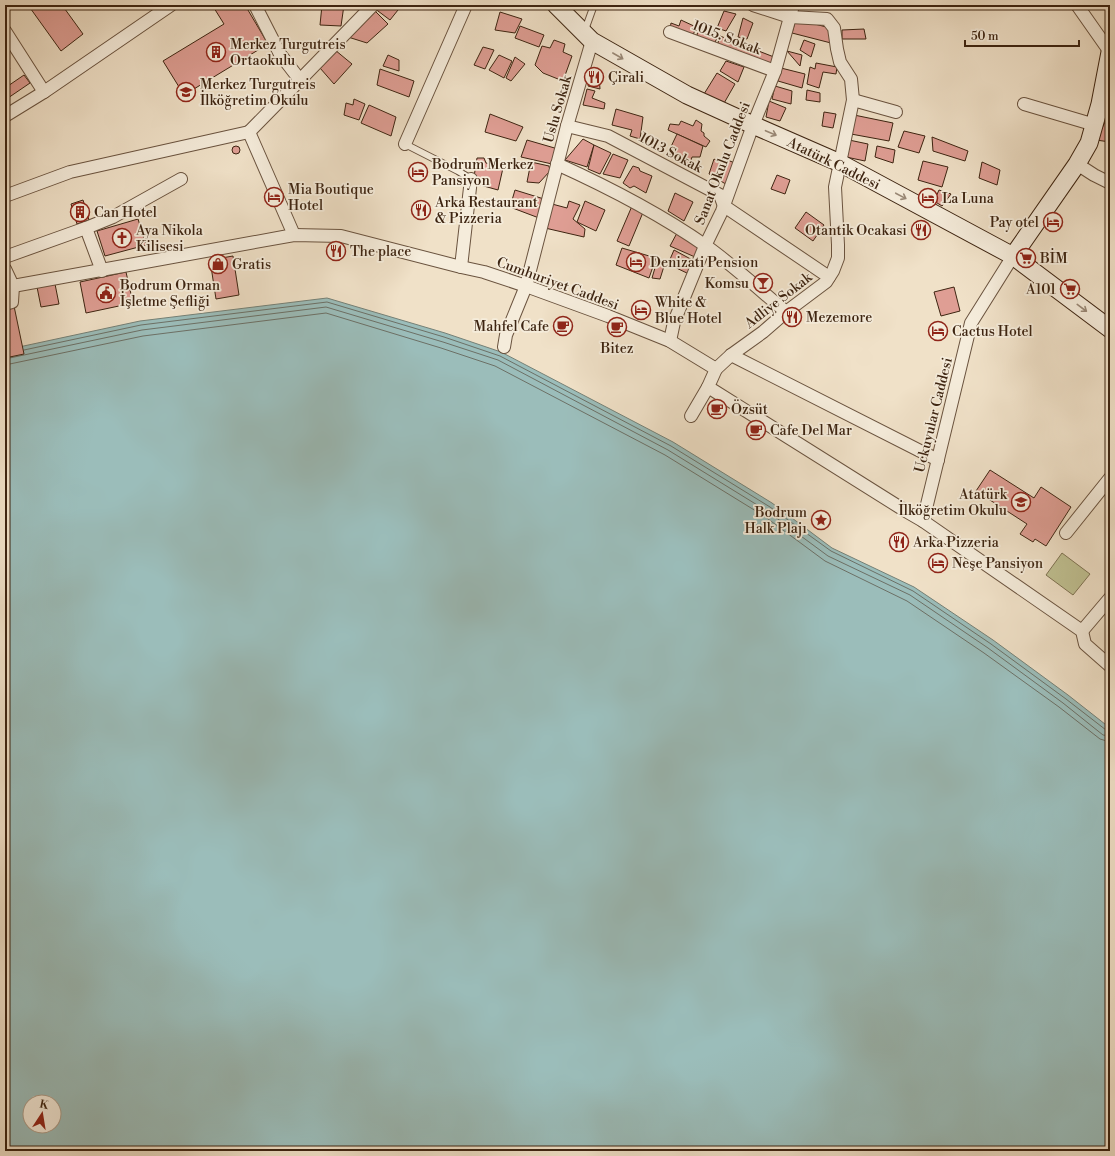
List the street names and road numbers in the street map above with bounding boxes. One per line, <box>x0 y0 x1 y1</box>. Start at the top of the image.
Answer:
street label: 1015. Sokak <box>690 17 764 60</box>
street label: Uslu Sokak <box>540 73 576 145</box>
street label: Sanat Okulu Caddesi <box>691 99 755 227</box>
street label: 1013 Sokak <box>636 129 706 177</box>
street label: Atatürk Caddesi <box>783 133 883 194</box>
street label: Cumhuriyet Caddesi <box>494 253 622 315</box>
street label: Adliye Sokak <box>740 268 816 333</box>
street label: Uckuyular Caddesi <box>911 355 957 475</box>

